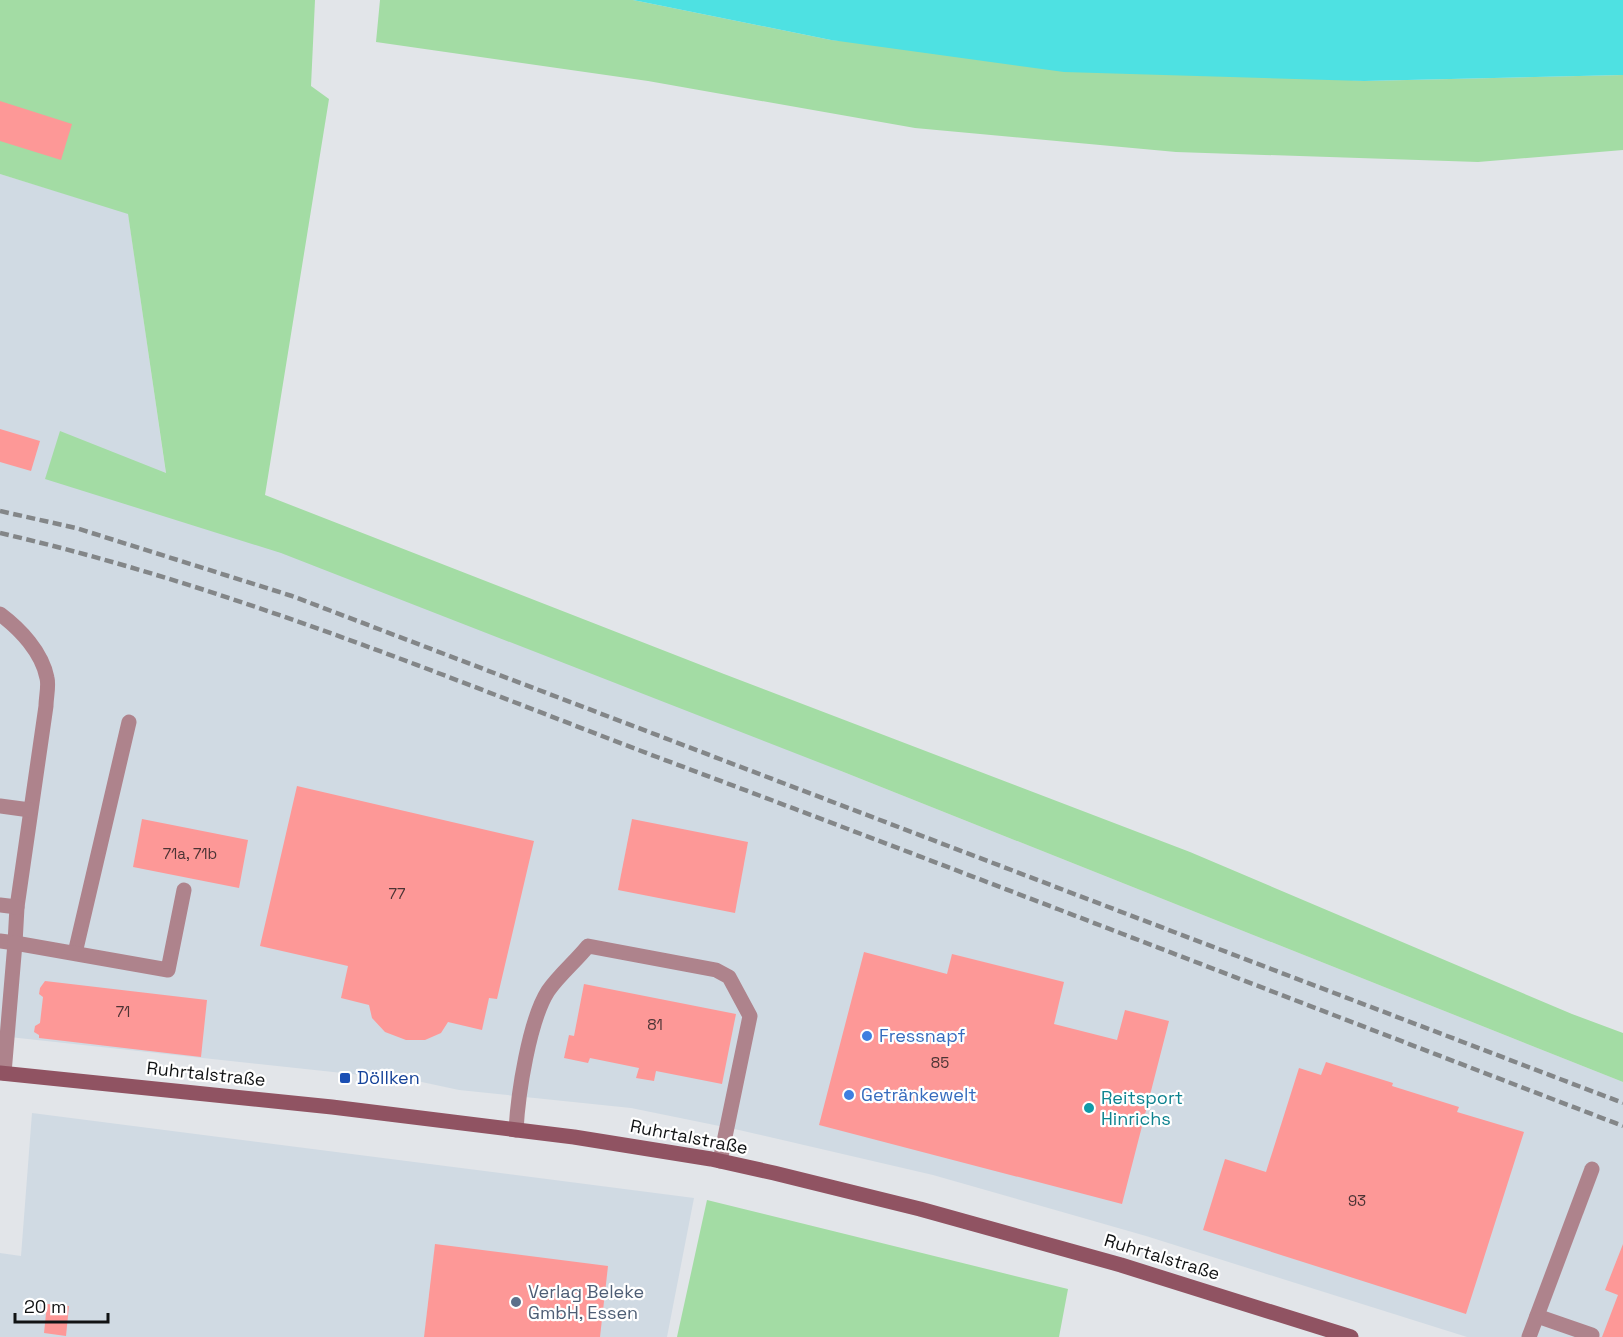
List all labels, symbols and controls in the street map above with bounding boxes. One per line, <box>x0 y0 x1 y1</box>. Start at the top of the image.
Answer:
house number: 71a, 71b <box>163 844 217 863</box>
house number: 77 <box>389 884 405 903</box>
house number: 71 <box>116 1002 130 1021</box>
house number: 81 <box>647 1015 663 1034</box>
place label: Fressnapf <box>879 1024 965 1047</box>
marker: Fressnapf <box>860 1029 874 1043</box>
house number: 85 <box>931 1053 949 1072</box>
street label: Ruhrtalstraße <box>145 1056 267 1091</box>
place label: Döllken <box>357 1066 420 1089</box>
marker: Döllken <box>338 1071 352 1085</box>
place label: Getränkewelt <box>861 1083 977 1106</box>
place label: Reitsport Hinrichs <box>1101 1086 1183 1130</box>
marker: Getränkewelt <box>842 1088 856 1102</box>
marker: Reitsport Hinrichs <box>1082 1101 1096 1115</box>
street label: Ruhrtalstraße <box>628 1114 750 1159</box>
house number: 93 <box>1348 1191 1366 1210</box>
street label: Ruhrtalstraße <box>1102 1228 1223 1285</box>
place label: Verlag Beleke GmbH, Essen <box>528 1280 644 1324</box>
scale bar <box>15 1286 108 1324</box>
text: 20 m <box>24 1295 67 1318</box>
marker: Verlag Beleke GmbH, Essen <box>509 1295 523 1309</box>

